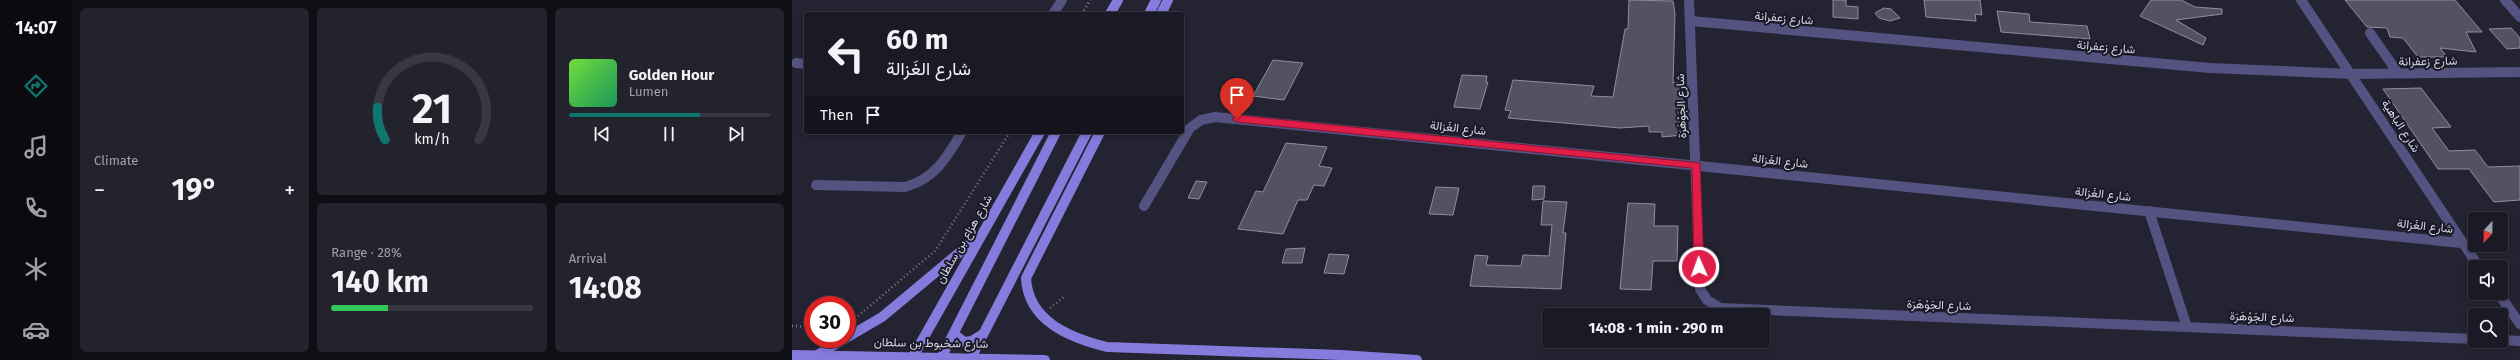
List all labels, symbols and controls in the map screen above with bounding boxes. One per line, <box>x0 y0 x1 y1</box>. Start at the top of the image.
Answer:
street label: شارع زعفرانة <box>1754 8 1814 30</box>
text: 14:07 <box>15 17 57 39</box>
text: 60 m <box>886 23 948 56</box>
icon: left <box>820 28 872 80</box>
street label: شارع زعفرانة <box>2076 37 2136 59</box>
street label: شارع زعفرانة <box>2398 53 2458 71</box>
text: شارع الغَزالة <box>886 58 971 80</box>
text: Golden Hour <box>629 66 714 84</box>
icon: directions <box>22 72 50 100</box>
street label: شارع الجَوْهَرَة <box>1673 73 1691 139</box>
pin <box>1220 78 1254 119</box>
text: 21 <box>412 83 452 133</box>
text: Lumen <box>629 84 668 99</box>
icon: arrive <box>1226 84 1248 106</box>
street label: شارع الباهية <box>2377 97 2423 156</box>
icon: arrive <box>862 104 884 126</box>
text: Then <box>820 106 854 124</box>
street label: شارع الغَزالة <box>1429 118 1487 140</box>
icon: previous <box>591 123 613 145</box>
icon: pause <box>658 123 680 145</box>
icon: next <box>725 123 747 145</box>
text: km/h <box>414 130 450 147</box>
icon: music <box>22 133 50 161</box>
street label: شارع الغَزالة <box>1751 151 1809 173</box>
text: Climate <box>94 153 138 168</box>
text: 19° <box>172 172 218 208</box>
text: − <box>94 177 105 204</box>
text: + <box>284 177 295 204</box>
street label: شارع الغَزالة <box>2074 184 2132 206</box>
street label: شارع هزاع بن سلطان <box>933 192 997 287</box>
icon: phone <box>22 194 50 222</box>
north arrow <box>2468 212 2508 252</box>
map controls <box>2468 212 2508 348</box>
street label: شارع الغَزالة <box>2396 216 2454 238</box>
text: Range · 28% <box>331 245 402 260</box>
position arrow <box>1678 246 1720 288</box>
text: Arrival <box>569 251 607 266</box>
icon: climate <box>22 255 50 283</box>
button: sound <box>2468 260 2508 300</box>
text: 140 km <box>331 264 429 300</box>
text: 14:08 <box>569 270 642 306</box>
speed limit sign: 30 <box>804 296 856 348</box>
street label: شارع الجَوْهَرَة <box>1906 297 1972 315</box>
button: search <box>2468 308 2508 348</box>
street label: شارع الجَوْهَرَة <box>2229 309 2295 327</box>
icon: car <box>22 316 50 344</box>
text: 14:08 · 1 min · 290 m <box>1588 319 1724 337</box>
street label: شارع شخبوط بن سلطان <box>874 335 988 353</box>

